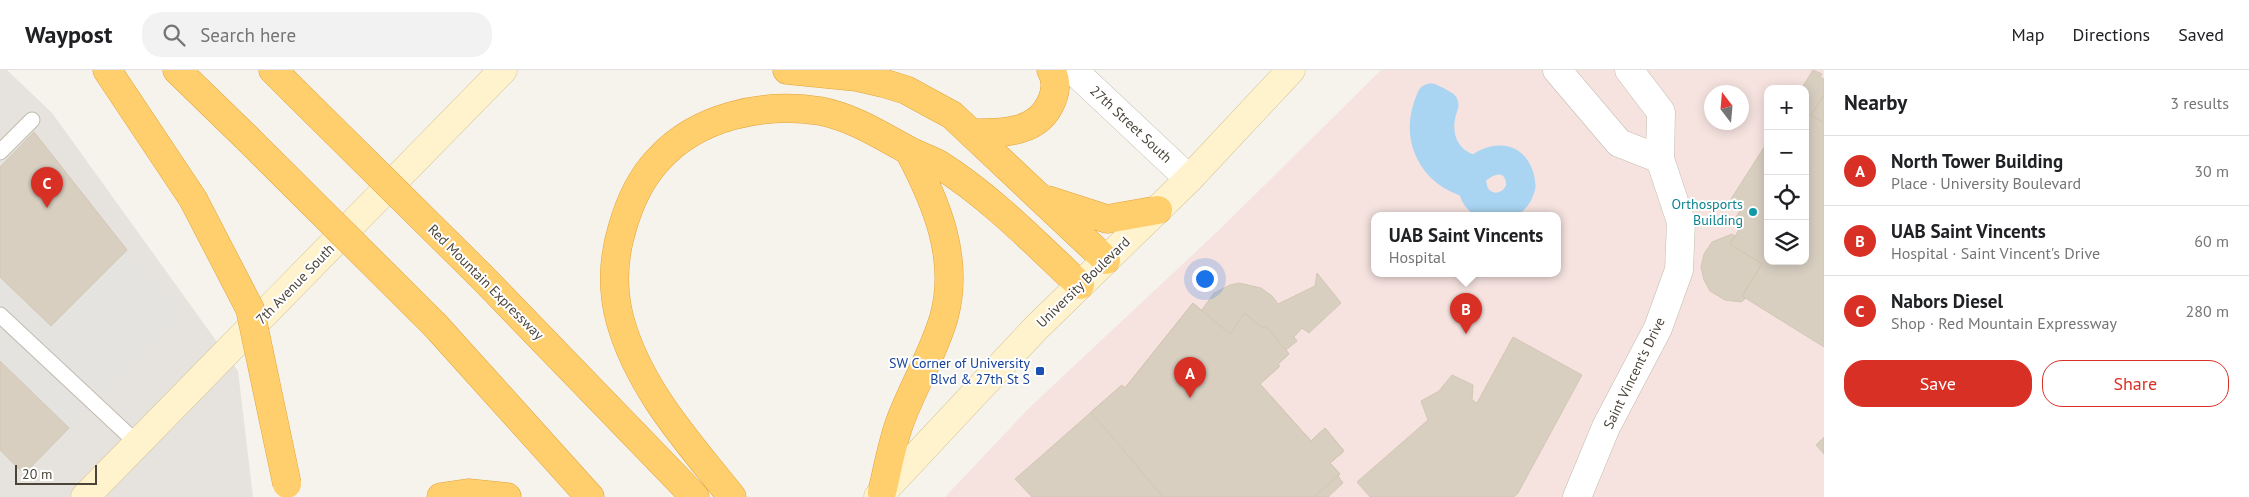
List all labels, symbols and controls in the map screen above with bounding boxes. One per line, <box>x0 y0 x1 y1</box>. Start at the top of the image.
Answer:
search box <box>142 12 492 57</box>
text: Waypost <box>25 19 112 50</box>
icon: search <box>160 21 188 49</box>
text: Search here <box>200 23 296 47</box>
text: Map <box>2012 23 2044 46</box>
text: Directions <box>2072 23 2150 46</box>
text: Saved <box>2178 23 2224 46</box>
street label: 27th Street South <box>1086 81 1176 167</box>
north arrow <box>1704 85 1749 130</box>
map controls <box>1764 85 1809 265</box>
button: + <box>1764 85 1809 130</box>
text: Nearby <box>1844 89 1907 116</box>
text: 3 results <box>2170 93 2229 113</box>
button: − <box>1764 130 1809 175</box>
text: North Tower Building <box>1891 149 2063 173</box>
text: A <box>1855 161 1865 181</box>
text: 30 m <box>2194 161 2229 181</box>
pin: C <box>31 167 63 208</box>
text: Place · University Boulevard <box>1891 173 2081 193</box>
button: locate <box>1764 175 1809 220</box>
place label: Orthosports Building <box>1672 195 1743 229</box>
marker: Orthosports Building <box>1747 206 1759 218</box>
popup <box>1371 212 1561 277</box>
text: UAB Saint Vincents <box>1891 219 2046 243</box>
street label: Red Mountain Expressway <box>424 220 548 344</box>
button: layers <box>1764 220 1809 265</box>
text: UAB Saint Vincents <box>1389 223 1543 247</box>
text: B <box>1855 231 1865 251</box>
text: 60 m <box>2194 231 2229 251</box>
street label: University Boulevard <box>1032 233 1134 331</box>
street label: 7th Avenue South <box>252 240 338 328</box>
text: Hospital · Saint Vincent's Drive <box>1891 243 2100 263</box>
text: Hospital <box>1389 247 1446 267</box>
your location <box>1192 266 1218 292</box>
text: Nabors Diesel <box>1891 289 2003 313</box>
pin: B <box>1450 293 1482 334</box>
text: C <box>1856 301 1864 321</box>
text: 280 m <box>2186 301 2229 321</box>
text: Shop · Red Mountain Expressway <box>1891 313 2117 333</box>
street label: Saint Vincent's Drive <box>1599 314 1669 432</box>
place label: SW Corner of University Blvd & 27th St S <box>889 354 1030 388</box>
pin: A <box>1174 357 1206 398</box>
button: Save <box>1844 360 2032 407</box>
button: Share <box>2042 360 2229 407</box>
marker: SW Corner of University Blvd & 27th St S <box>1034 365 1046 377</box>
scale bar <box>15 462 98 485</box>
text: 20 m <box>22 465 52 483</box>

